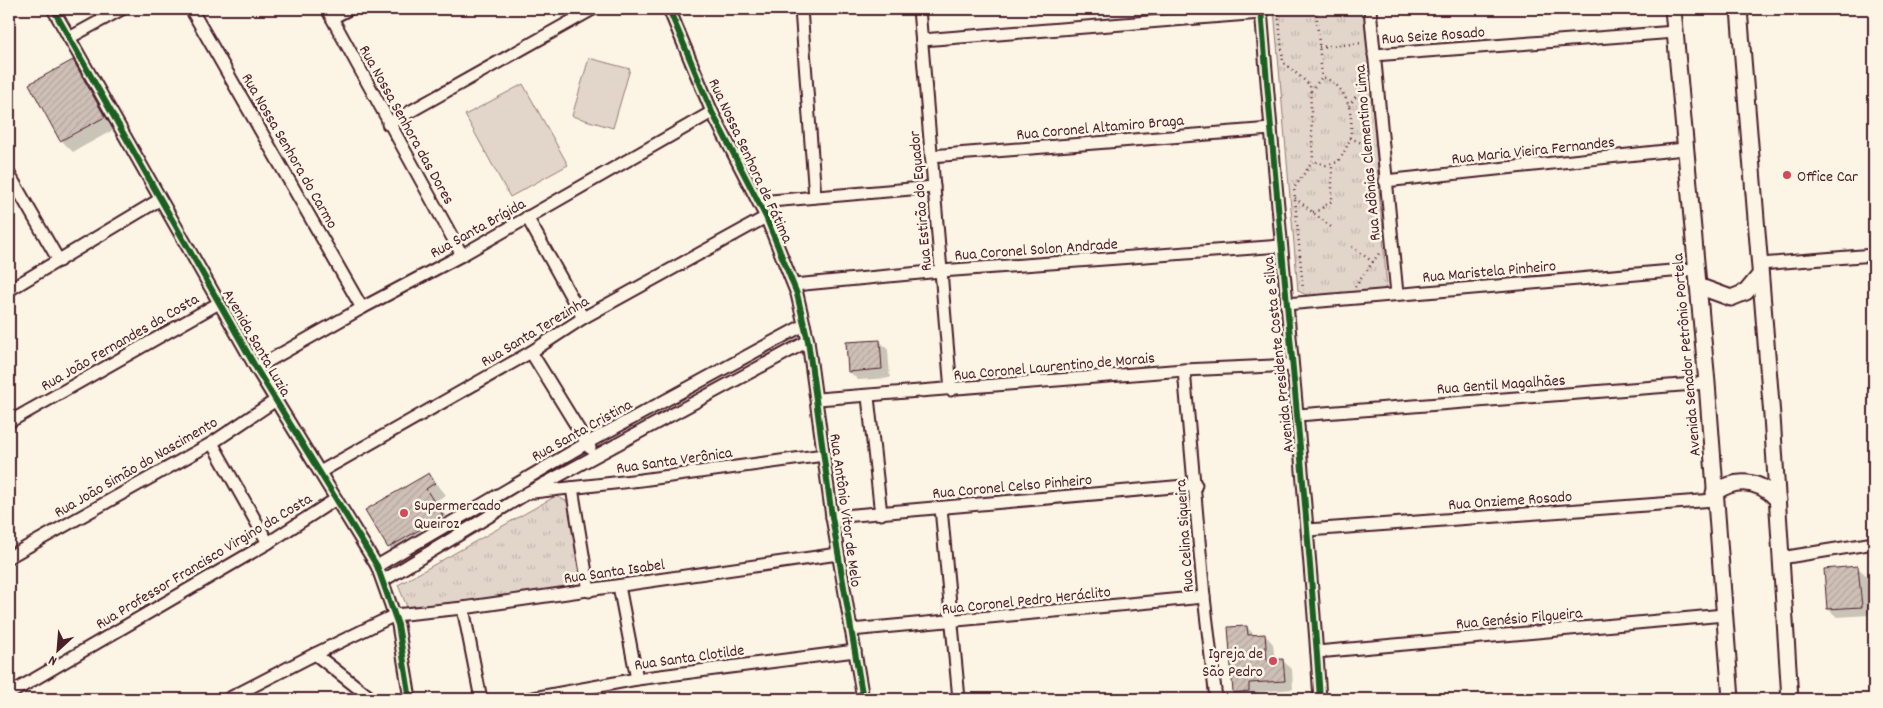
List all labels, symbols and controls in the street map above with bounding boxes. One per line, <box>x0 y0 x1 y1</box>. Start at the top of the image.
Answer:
street label: Rua Seize Rosado <box>1381 21 1486 52</box>
street label: Rua Nossa Senhora das Dores <box>352 41 459 209</box>
street label: Rua Adônias Clementino Lima <box>1349 63 1388 242</box>
street label: Rua Nossa Senhora do Carmo <box>235 69 343 233</box>
street label: Rua Nossa Senhora de Fátima <box>701 75 798 248</box>
street label: Rua Coronel Altamiro Braga <box>1016 110 1185 147</box>
street label: Rua Estirão do Equador <box>904 129 939 272</box>
street label: Rua Maria Vieira Fernandes <box>1450 131 1616 172</box>
place label: Office Car <box>1797 166 1858 189</box>
marker: Office Car <box>1781 169 1793 181</box>
street label: Rua Santa Brígida <box>426 193 531 265</box>
street label: Rua Coronel Solon Andrade <box>954 233 1119 268</box>
street label: Avenida Senador Petrônio Portela <box>1667 252 1708 457</box>
street label: Avenida Presidente Costa e Silva <box>1258 255 1301 454</box>
street label: Rua Maristela Pinheiro <box>1421 255 1557 290</box>
street label: Avenida Santa Luzia <box>216 285 296 402</box>
street label: Rua João Fernandes da Costa <box>37 288 204 398</box>
street label: Rua Santa Terezinha <box>477 290 594 374</box>
street label: Rua Coronel Laurentino de Morais <box>953 347 1156 388</box>
street label: Rua Gentil Magalhães <box>1436 370 1567 401</box>
street label: Rua Santa Cristina <box>528 394 637 468</box>
street label: Rua João Simão do Nascimento <box>50 412 222 525</box>
street label: Rua Antônio Vitor de Melo <box>822 432 867 589</box>
street label: Rua Santa Verônica <box>615 442 734 481</box>
street label: Rua Coronel Celso Pinheiro <box>931 469 1093 506</box>
street label: Rua Celina Siqueira <box>1170 478 1201 593</box>
street label: Rua Onzieme Rosado <box>1448 486 1573 517</box>
street label: Rua Professor Francisco Virgino da Costa <box>92 488 317 636</box>
place label: Supermercado Queiroz <box>414 495 501 536</box>
marker: Supermercado Queiroz <box>398 507 410 519</box>
street label: Rua Santa Isabel <box>562 554 667 591</box>
street label: Rua Coronel Pedro Heráclito <box>941 581 1112 622</box>
street label: Rua Genésio Filgueira <box>1455 602 1584 636</box>
north arrow <box>32 626 82 676</box>
street label: Rua Santa Clotilde <box>633 639 746 678</box>
place label: Igreja de São Pedro <box>1202 643 1263 684</box>
text: N <box>46 649 61 670</box>
marker: Igreja de São Pedro <box>1267 655 1279 667</box>

